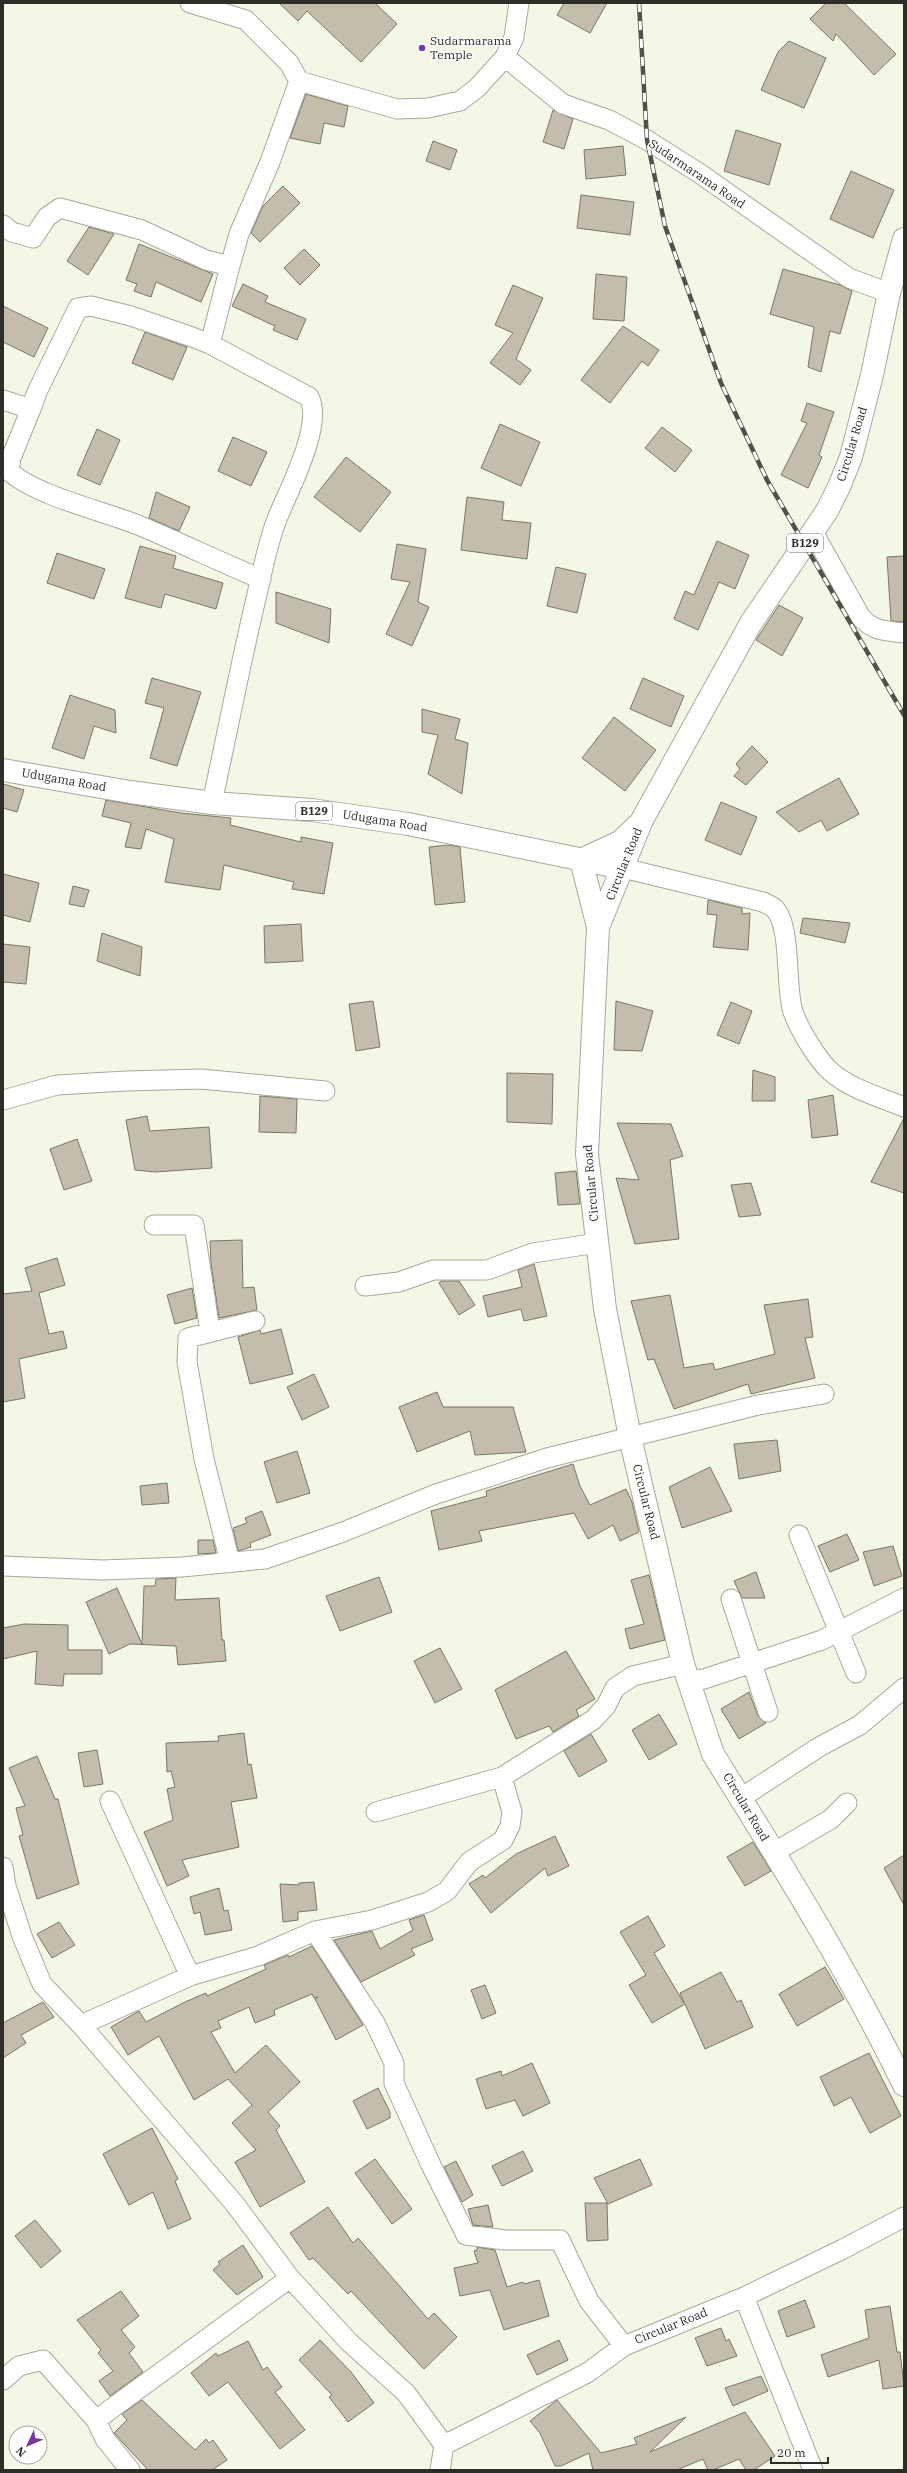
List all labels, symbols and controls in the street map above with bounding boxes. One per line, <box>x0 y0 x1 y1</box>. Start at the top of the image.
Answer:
place label: Sudarmarama Temple <box>430 33 512 62</box>
marker: Sudarmarama Temple <box>417 43 427 53</box>
street label: Sudarmarama Road <box>646 136 748 211</box>
street label: Circular Road <box>833 405 870 483</box>
road number: B129 <box>787 534 823 552</box>
street label: Udugama Road <box>21 765 108 794</box>
road number: B129 <box>296 802 332 820</box>
street label: Udugama Road <box>342 806 429 835</box>
street label: Circular Road <box>602 825 645 902</box>
street label: Circular Road <box>580 1144 601 1222</box>
street label: Circular Road <box>630 1463 663 1541</box>
street label: Circular Road <box>720 1770 773 1844</box>
street label: Circular Road <box>632 2304 709 2347</box>
north arrow <box>8 2425 48 2465</box>
scale bar <box>771 2439 828 2465</box>
text: N <box>13 2444 29 2460</box>
text: 20 m <box>777 2445 806 2460</box>

